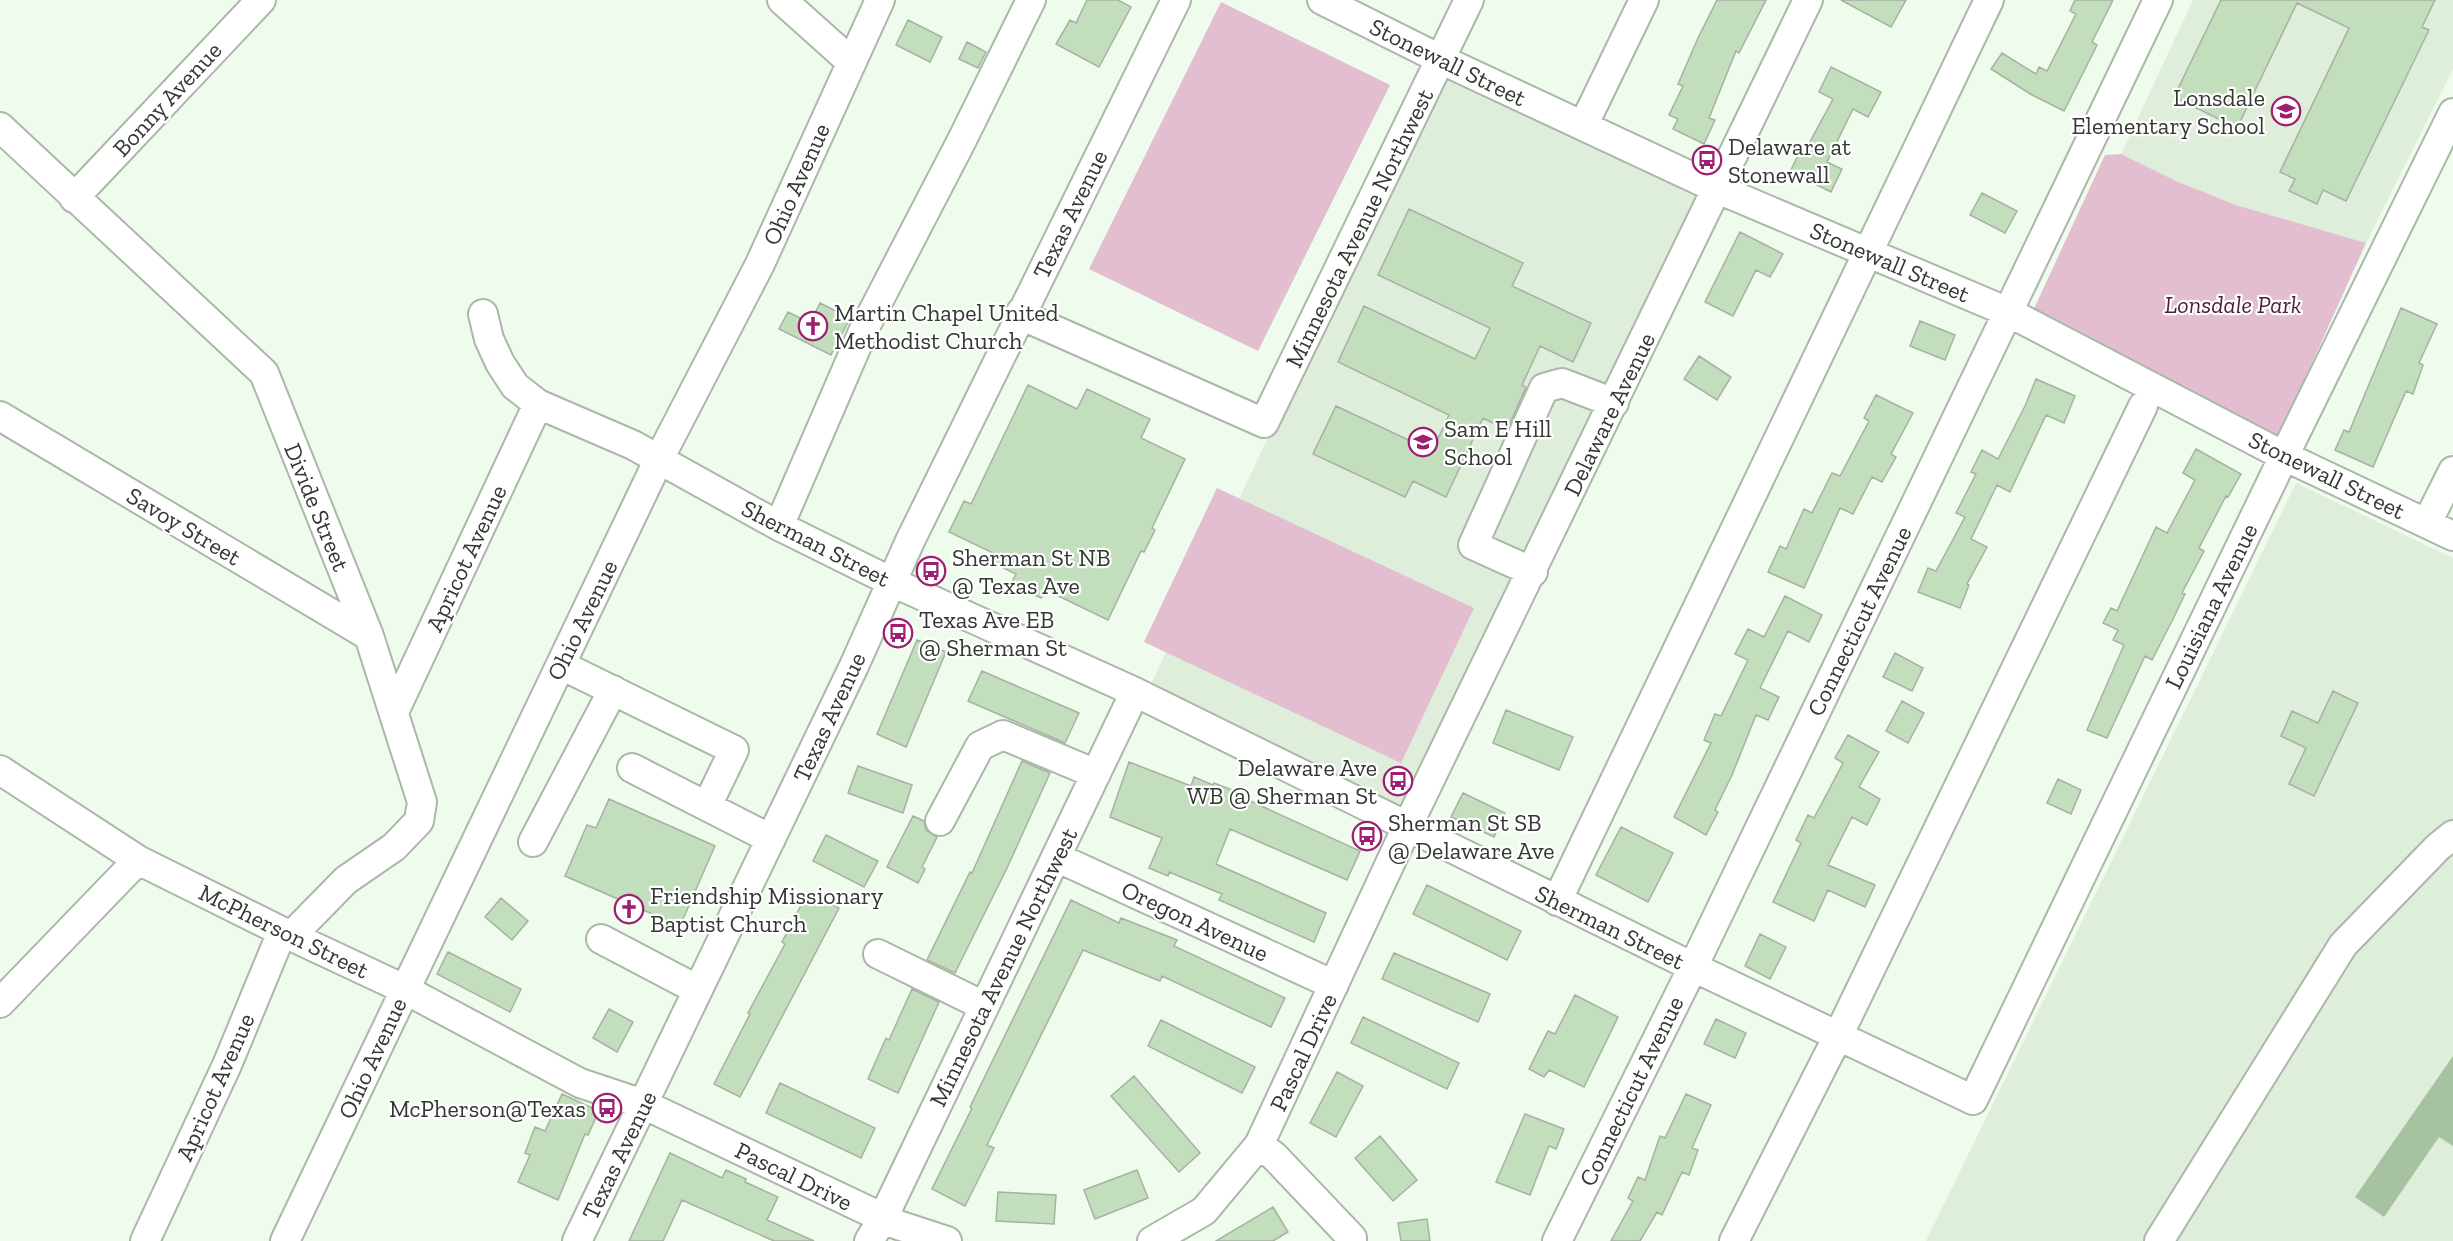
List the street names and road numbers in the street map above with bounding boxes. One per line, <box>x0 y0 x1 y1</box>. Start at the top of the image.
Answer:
street label: Stonewall Street <box>1365 12 1531 112</box>
street label: Bonny Avenue <box>107 36 227 162</box>
street label: Minnesota Avenue Northwest <box>1279 84 1439 372</box>
street label: Ohio Avenue <box>756 119 836 249</box>
street label: Texas Avenue <box>1026 145 1114 283</box>
street label: Stonewall Street <box>1806 215 1974 309</box>
street label: Delaware Avenue <box>1557 328 1661 500</box>
street label: Stonewall Street <box>2244 425 2410 525</box>
street label: Divide Street <box>278 439 356 575</box>
street label: Apricot Avenue <box>419 480 513 636</box>
street label: Savoy Street <box>122 481 246 571</box>
street label: Sherman Street <box>737 493 895 593</box>
street label: Louisiana Avenue <box>2158 519 2264 693</box>
street label: Connecticut Avenue <box>1800 521 1918 721</box>
street label: Ohio Avenue <box>540 555 624 685</box>
street label: Texas Avenue <box>786 648 872 786</box>
street label: Minnesota Avenue Northwest <box>923 823 1083 1111</box>
street label: Oregon Avenue <box>1117 874 1273 968</box>
street label: McPherson Street <box>194 877 374 985</box>
street label: Sherman Street <box>1531 878 1689 976</box>
street label: Pascal Drive <box>1263 988 1343 1116</box>
street label: Connecticut Avenue <box>1572 991 1690 1191</box>
street label: Ohio Avenue <box>331 993 413 1123</box>
street label: Apricot Avenue <box>170 1009 260 1165</box>
street label: Texas Avenue <box>575 1086 663 1224</box>
street label: Pascal Drive <box>731 1135 857 1217</box>

